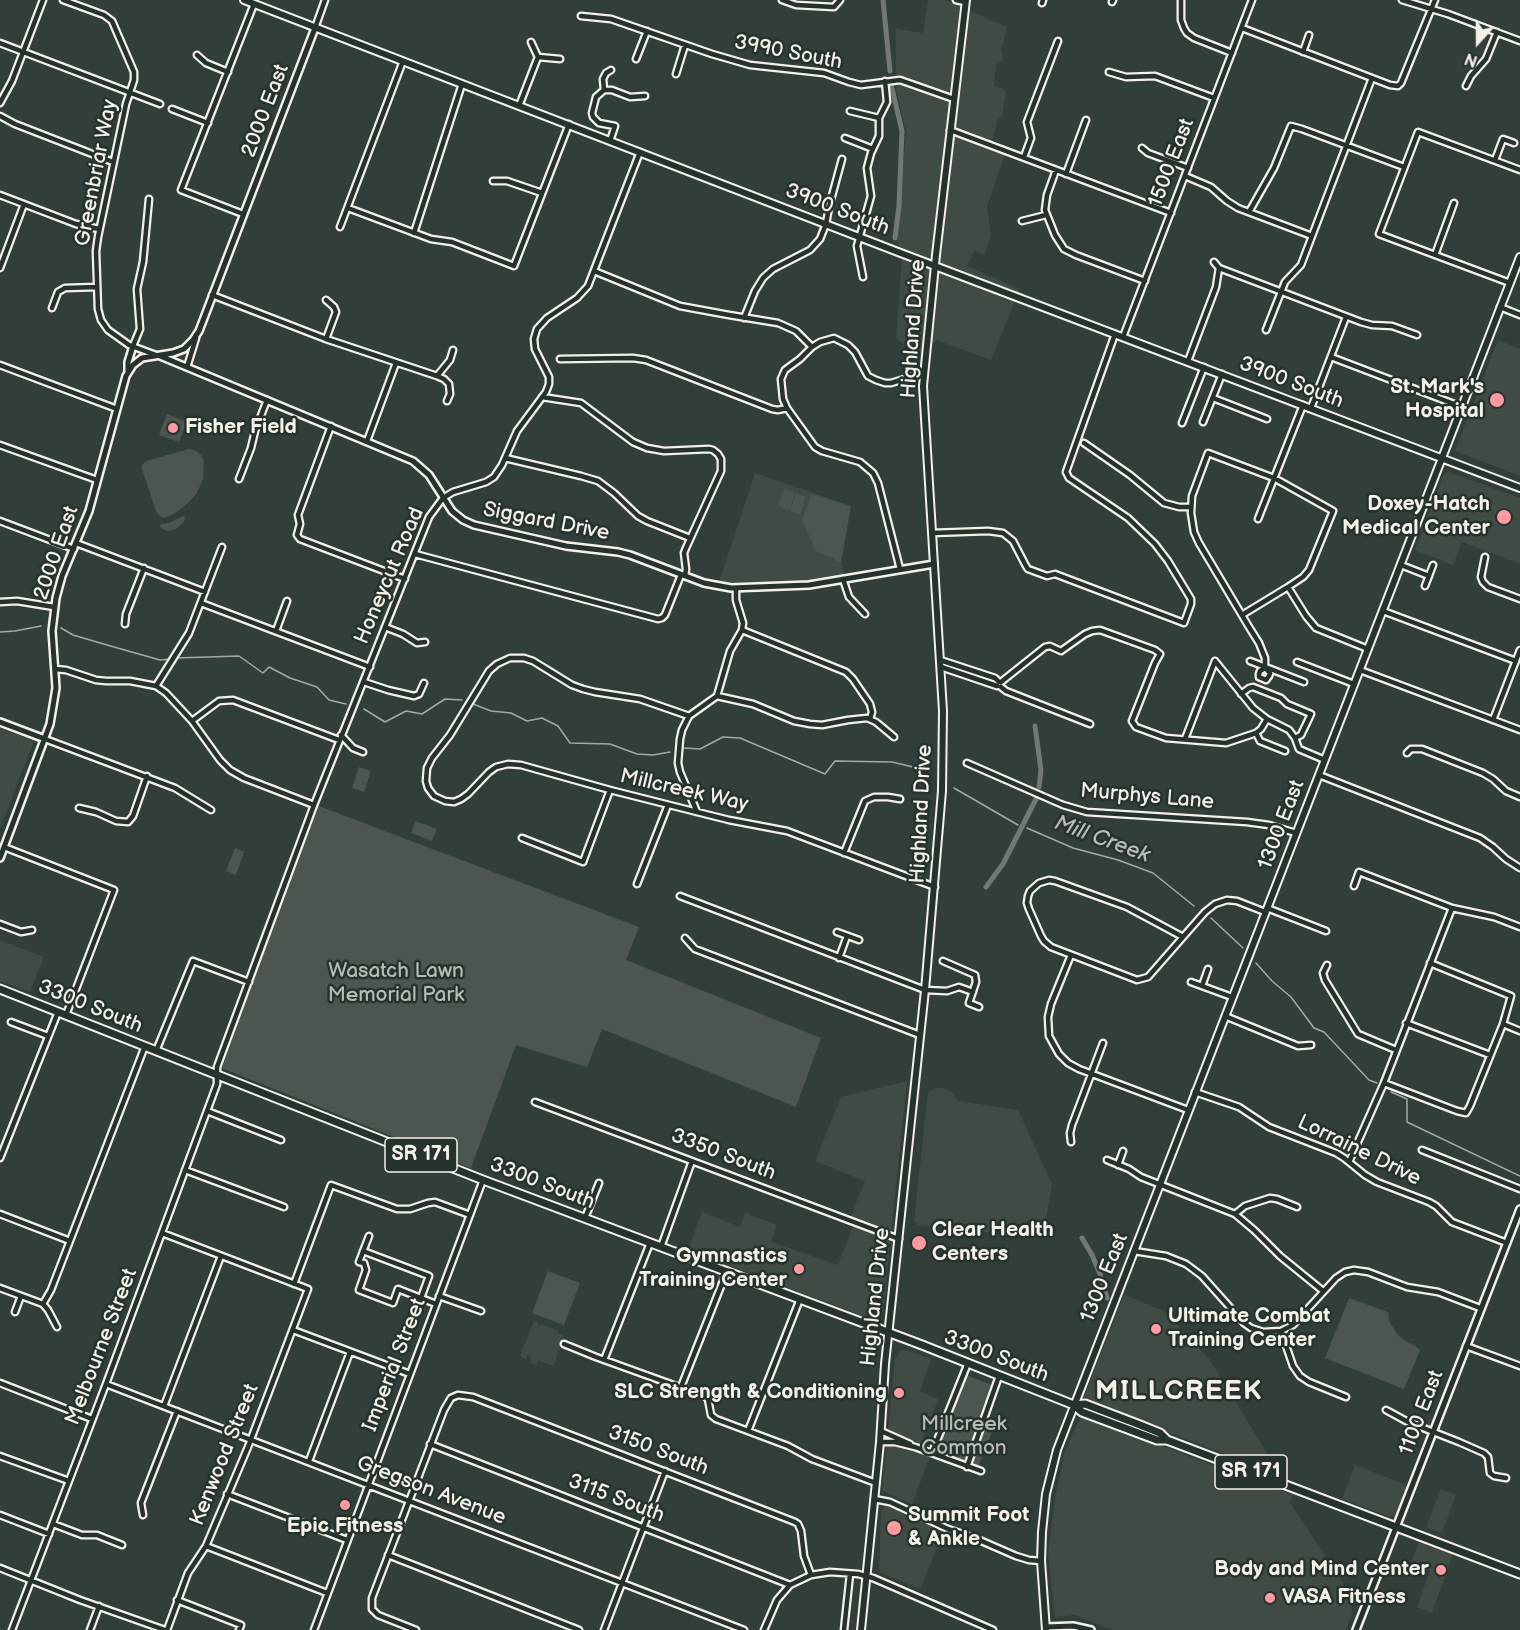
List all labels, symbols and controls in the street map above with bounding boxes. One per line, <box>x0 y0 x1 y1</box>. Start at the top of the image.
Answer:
north arrow <box>1448 12 1508 72</box>
street label: 3990 South <box>732 30 844 76</box>
text: N <box>1462 48 1480 70</box>
street label: 2000 East <box>237 61 295 161</box>
street label: Greenbriar Way <box>70 98 124 248</box>
street label: 1500 East <box>1144 115 1200 211</box>
street label: 3900 South <box>781 179 893 241</box>
street label: Highland Drive <box>897 259 931 399</box>
street label: 3900 South <box>1235 352 1347 414</box>
place label: St. Mark's Hospital <box>1390 375 1484 425</box>
marker: St. Mark's Hospital <box>1488 391 1506 409</box>
place label: Fisher Field <box>185 415 297 441</box>
marker: Fisher Field <box>166 421 180 435</box>
place label: Doxey-Hatch Medical Center <box>1342 492 1490 542</box>
street label: Siggard Drive <box>481 497 611 547</box>
street label: 2000 East <box>29 503 85 603</box>
street label: Honeycut Road <box>350 504 430 648</box>
marker: Doxey-Hatch Medical Center <box>1495 508 1513 526</box>
street label: Highland Drive <box>906 744 938 884</box>
street label: Millcreek Way <box>617 764 751 818</box>
street label: 1300 East <box>1253 777 1311 873</box>
street label: Murphys Lane <box>1079 779 1215 815</box>
water label: Mill Creek <box>1051 811 1153 869</box>
park label: Wasatch Lawn Memorial Park <box>328 959 464 1009</box>
street label: 3300 South <box>34 975 146 1039</box>
street label: Lorraine Drive <box>1293 1110 1425 1192</box>
street label: 3350 South <box>667 1124 779 1186</box>
road number: SR 171 <box>385 1138 457 1172</box>
street label: 3300 South <box>486 1152 598 1216</box>
place label: Clear Health Centers <box>932 1218 1054 1268</box>
street label: Highland Drive <box>856 1226 896 1368</box>
street label: 1300 East <box>1076 1230 1134 1326</box>
marker: Clear Health Centers <box>910 1234 928 1252</box>
place label: Gymnastics Training Center <box>639 1244 787 1294</box>
marker: Gymnastics Training Center <box>792 1262 806 1276</box>
street label: Melbourne Street <box>61 1265 143 1429</box>
street label: Imperial Street <box>358 1295 432 1435</box>
place label: Ultimate Combat Training Center <box>1168 1304 1330 1354</box>
marker: Ultimate Combat Training Center <box>1149 1322 1163 1336</box>
street label: 3300 South <box>940 1325 1052 1389</box>
street label: 1100 East <box>1394 1367 1450 1459</box>
district label: MILLCREEK <box>1095 1376 1263 1408</box>
street label: Kenwood Street <box>185 1380 265 1530</box>
place label: SLC Strength & Conditioning <box>614 1380 887 1406</box>
marker: SLC Strength & Conditioning <box>892 1386 906 1400</box>
park label: Millcreek Common <box>921 1412 1007 1462</box>
street label: 3150 South <box>604 1420 712 1482</box>
street label: Gregson Avenue <box>353 1451 509 1531</box>
road number: SR 171 <box>1215 1455 1287 1489</box>
street label: 3115 South <box>564 1469 668 1529</box>
marker: Epic Fitness <box>338 1498 352 1512</box>
place label: Summit Foot & Ankle <box>908 1503 1029 1553</box>
place label: Epic Fitness <box>287 1514 403 1540</box>
marker: Summit Foot & Ankle <box>885 1519 903 1537</box>
place label: Body and Mind Center <box>1214 1557 1429 1583</box>
marker: Body and Mind Center <box>1434 1563 1448 1577</box>
place label: VASA Fitness <box>1282 1585 1406 1611</box>
marker: VASA Fitness <box>1263 1591 1277 1605</box>

